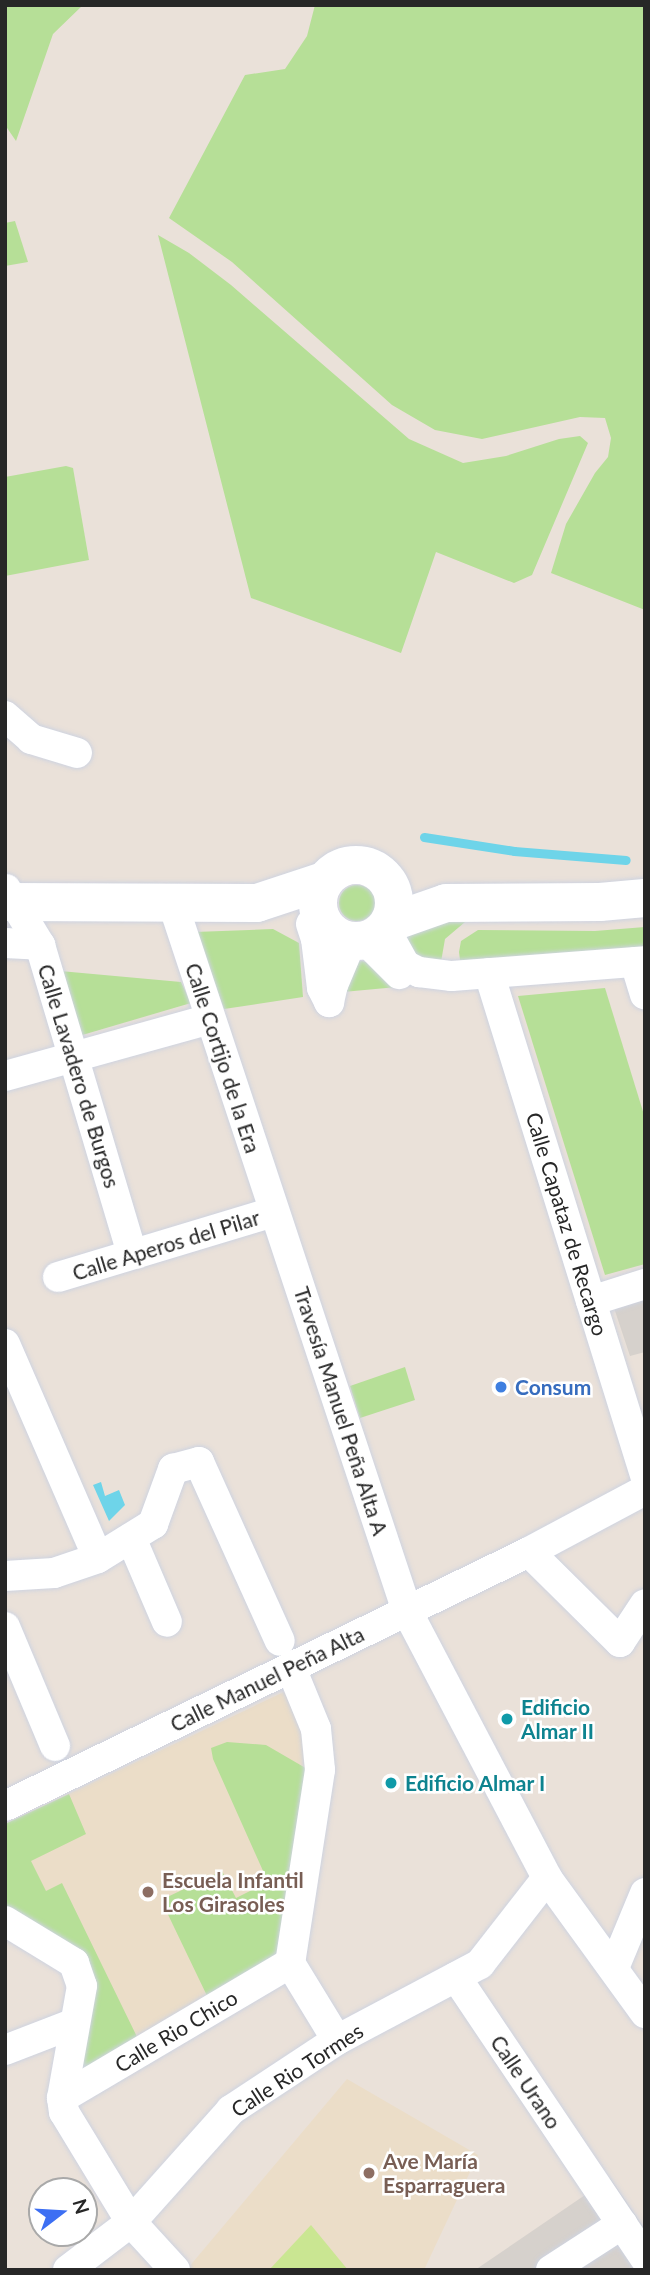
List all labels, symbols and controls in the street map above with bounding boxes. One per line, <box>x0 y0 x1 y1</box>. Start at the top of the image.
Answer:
street label: Calle Cortijo de la Era <box>180 960 266 1156</box>
street label: Calle Lavadero de Burgos <box>33 961 125 1191</box>
street label: Calle Capataz de Recargo <box>521 1109 613 1339</box>
street label: Calle Aperos del Pilar <box>69 1204 263 1286</box>
street label: Travesía Manuel Peña Alta A <box>289 1283 393 1539</box>
place label: Consum <box>515 1374 591 1400</box>
marker: Consum <box>493 1379 509 1395</box>
street label: Calle Manuel Peña Alta <box>166 1621 368 1737</box>
place label: Edificio Almar II <box>521 1694 594 1744</box>
marker: Edificio Almar II <box>499 1711 515 1727</box>
place label: Edificio Almar I <box>405 1770 546 1796</box>
marker: Edificio Almar I <box>383 1775 399 1791</box>
place label: Escuela Infantil Los Girasoles <box>162 1867 304 1917</box>
marker: Escuela Infantil Los Girasoles <box>140 1884 156 1900</box>
street label: Calle Rio Chico <box>110 1984 242 2078</box>
street label: Calle Rio Tormes <box>226 2018 368 2122</box>
street label: Calle Urano <box>485 2030 567 2134</box>
place label: Ave María Esparraguera <box>383 2148 505 2198</box>
marker: Ave María Esparraguera <box>361 2165 377 2181</box>
north arrow <box>28 2177 98 2247</box>
text: N <box>69 2196 95 2217</box>

